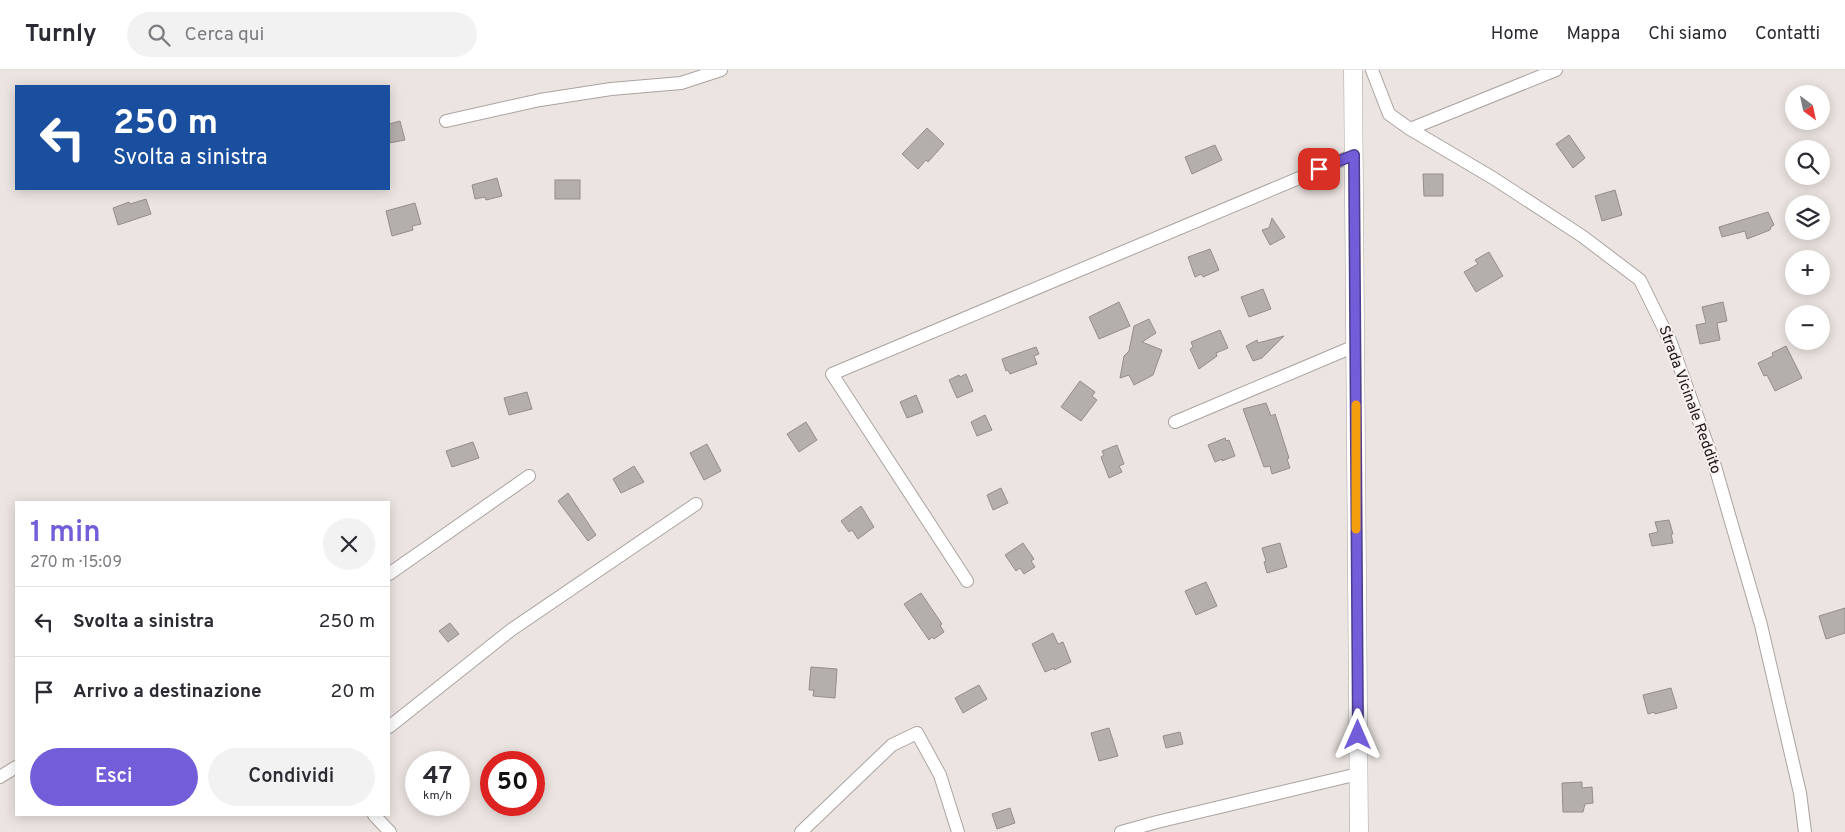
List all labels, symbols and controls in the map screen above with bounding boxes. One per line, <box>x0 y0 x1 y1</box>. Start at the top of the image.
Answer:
search box <box>127 12 477 57</box>
text: Turnly <box>25 20 97 50</box>
icon: search <box>145 21 173 49</box>
text: Cerca qui <box>185 23 264 47</box>
text: Home <box>1491 23 1539 46</box>
text: Mappa <box>1567 23 1620 46</box>
text: Chi siamo <box>1648 23 1727 46</box>
text: Contatti <box>1755 23 1820 46</box>
north arrow <box>1785 85 1830 130</box>
map controls <box>1785 85 1830 350</box>
text: 250 m <box>113 102 218 146</box>
icon: left <box>30 105 95 170</box>
button: search <box>1785 140 1830 185</box>
text: Svolta a sinistra <box>113 145 268 172</box>
pin <box>1298 148 1340 190</box>
icon: arrive <box>1305 155 1333 183</box>
button: layers <box>1785 195 1830 240</box>
button: + <box>1785 250 1830 295</box>
button: − <box>1785 305 1830 350</box>
street label: Strada Vicinale Reddito <box>1653 323 1725 477</box>
text: 1 min <box>30 515 101 552</box>
button: close <box>323 518 375 570</box>
text: 270 m · 15:09 <box>30 553 122 573</box>
icon: left <box>30 608 58 636</box>
text: Svolta a sinistra <box>73 610 214 634</box>
text: 250 m <box>319 610 375 634</box>
icon: arrive <box>30 678 58 706</box>
text: Arrivo a destinazione <box>73 680 262 704</box>
text: 20 m <box>331 680 375 704</box>
position arrow <box>1331 708 1383 760</box>
button: Esci <box>30 748 198 806</box>
button: Condividi <box>208 748 375 806</box>
speed limit sign: 50 <box>480 751 545 816</box>
text: 47 <box>423 761 452 793</box>
text: km/h <box>423 788 452 804</box>

